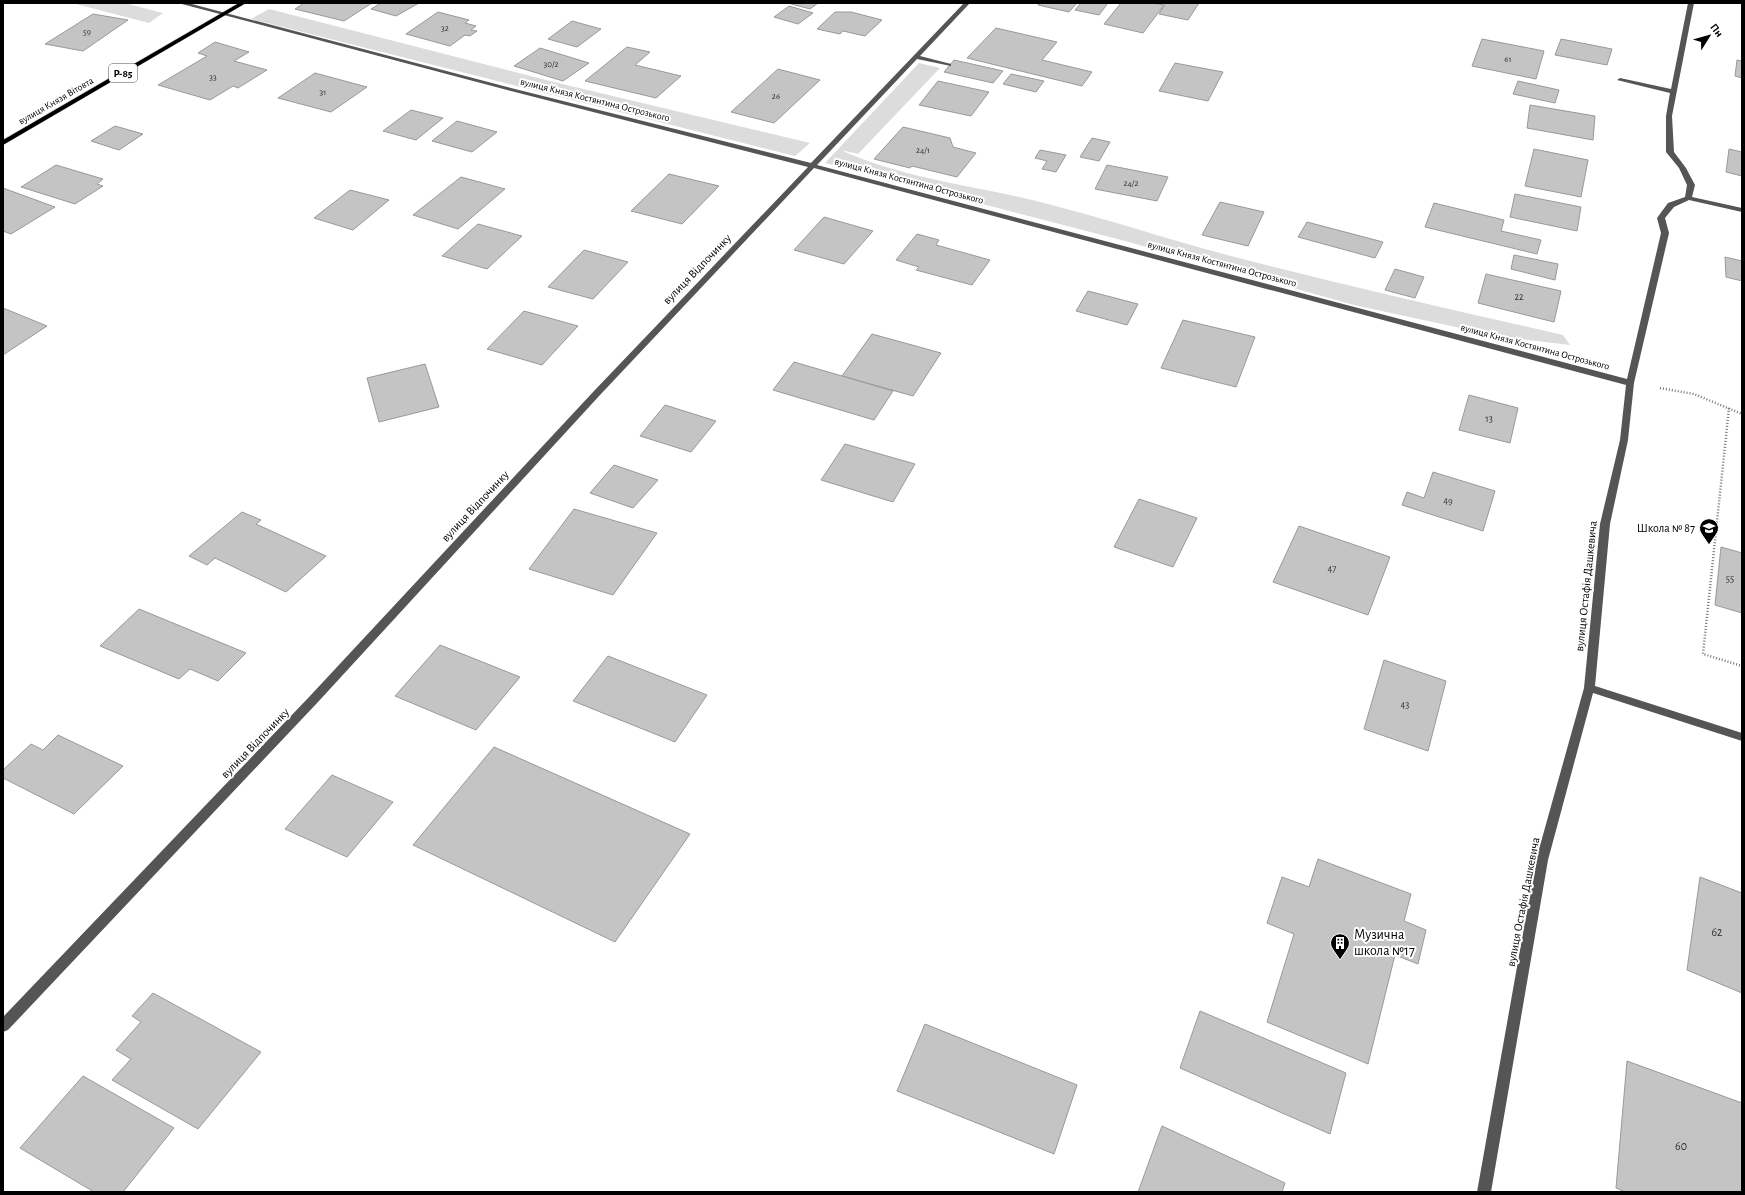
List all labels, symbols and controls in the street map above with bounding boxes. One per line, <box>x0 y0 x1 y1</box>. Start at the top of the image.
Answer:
north arrow <box>1689 16 1729 56</box>
text: Пн <box>1708 22 1725 39</box>
house number: 32 <box>441 24 449 33</box>
house number: 59 <box>83 28 91 37</box>
house number: 61 <box>1504 55 1512 64</box>
house number: 30/2 <box>543 60 559 69</box>
road number: Р-85 <box>109 64 137 82</box>
house number: 33 <box>209 73 217 82</box>
street label: вулиця Князя Вітовта <box>17 75 96 127</box>
street label: вулиця Князя Костянтина Острозького <box>519 77 671 123</box>
house number: 31 <box>320 88 326 97</box>
house number: 26 <box>772 92 780 101</box>
house number: 24/1 <box>916 146 930 155</box>
street label: вулиця Князя Костянтина Острозького <box>834 156 985 206</box>
house number: 24/2 <box>1123 179 1139 188</box>
street label: вулиця Відпочинку <box>661 232 734 307</box>
street label: вулиця Князя Костянтина Острозького <box>1147 239 1298 289</box>
house number: 22 <box>1514 292 1524 302</box>
street label: вулиця Князя Костянтина Острозького <box>1460 322 1611 372</box>
house number: 13 <box>1485 414 1493 424</box>
street label: вулиця Відпочинку <box>439 468 512 545</box>
house number: 49 <box>1443 496 1453 506</box>
school or university icon: Школа № 87 <box>1698 517 1720 545</box>
street label: вулиця Остафія Дашкевича <box>1573 519 1600 652</box>
place label: Школа № 87 <box>1637 522 1695 534</box>
house number: 47 <box>1328 564 1336 574</box>
house number: 55 <box>1726 574 1734 584</box>
house number: 43 <box>1401 700 1409 710</box>
street label: вулиця Відпочинку <box>219 706 292 781</box>
street label: вулиця Остафія Дашкевича <box>1505 836 1543 968</box>
house number: 62 <box>1711 926 1723 938</box>
place label: Музична школа №17 <box>1354 928 1415 958</box>
building icon: Музична школа №17 <box>1329 932 1351 960</box>
house number: 60 <box>1675 1140 1687 1152</box>

